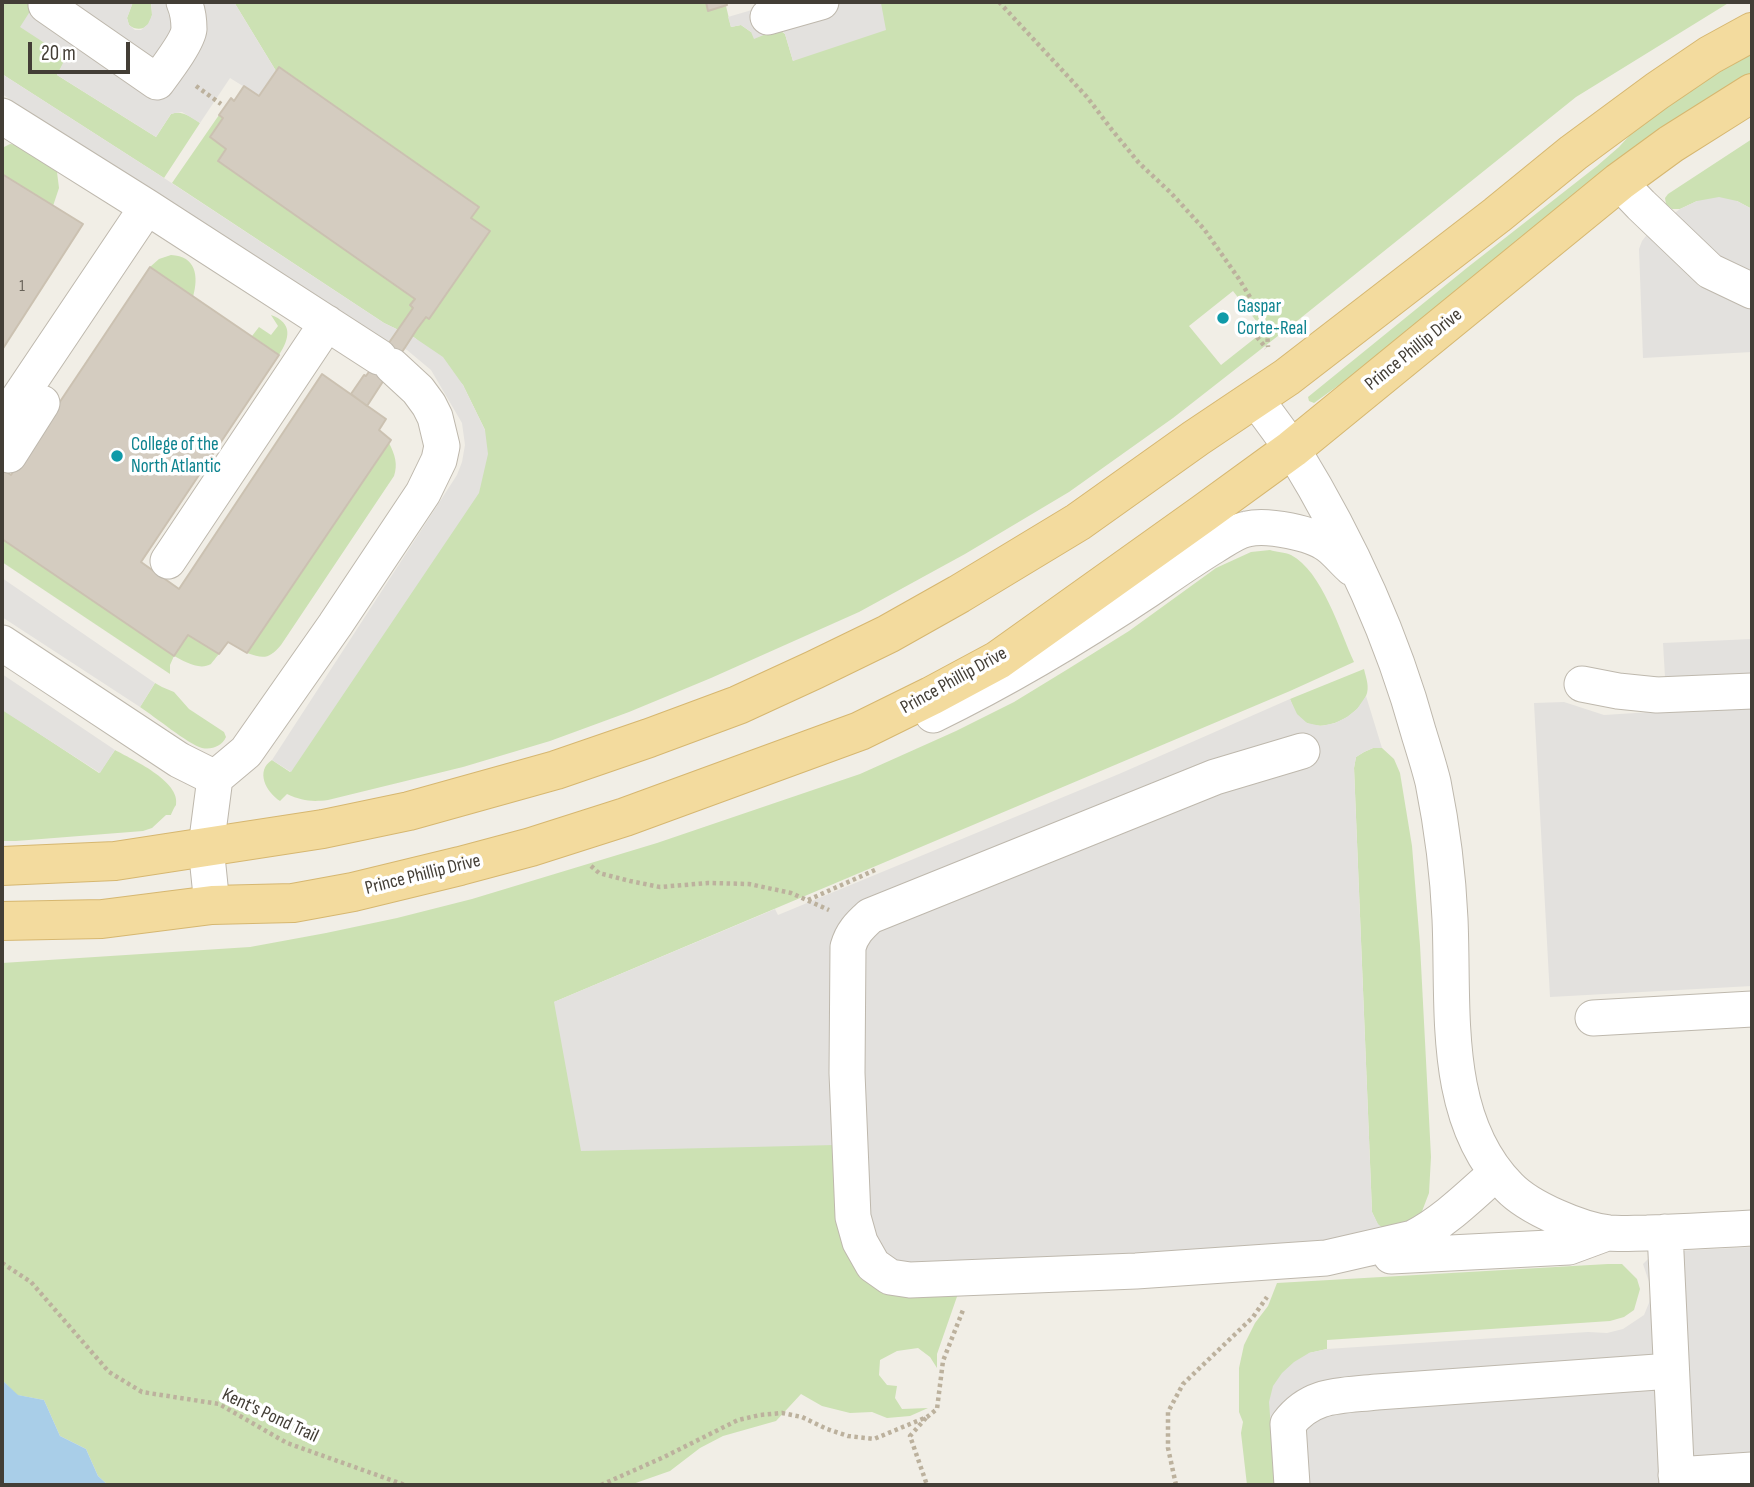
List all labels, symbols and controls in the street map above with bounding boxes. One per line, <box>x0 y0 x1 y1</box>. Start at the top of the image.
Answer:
scale bar <box>32 28 133 72</box>
text: 20 m <box>41 41 76 66</box>
house number: 1 <box>19 277 25 297</box>
place label: Gaspar Corte-Real <box>1237 296 1307 340</box>
street label: Prince Phillip Drive <box>1361 304 1467 396</box>
marker: Gaspar Corte-Real <box>1215 310 1231 326</box>
place label: College of the North Atlantic <box>131 434 221 478</box>
marker: College of the North Atlantic <box>109 448 125 464</box>
street label: Prince Phillip Drive <box>897 642 1011 720</box>
street label: Prince Phillip Drive <box>363 850 483 900</box>
street label: Kent's Pond Trail <box>218 1384 322 1448</box>

